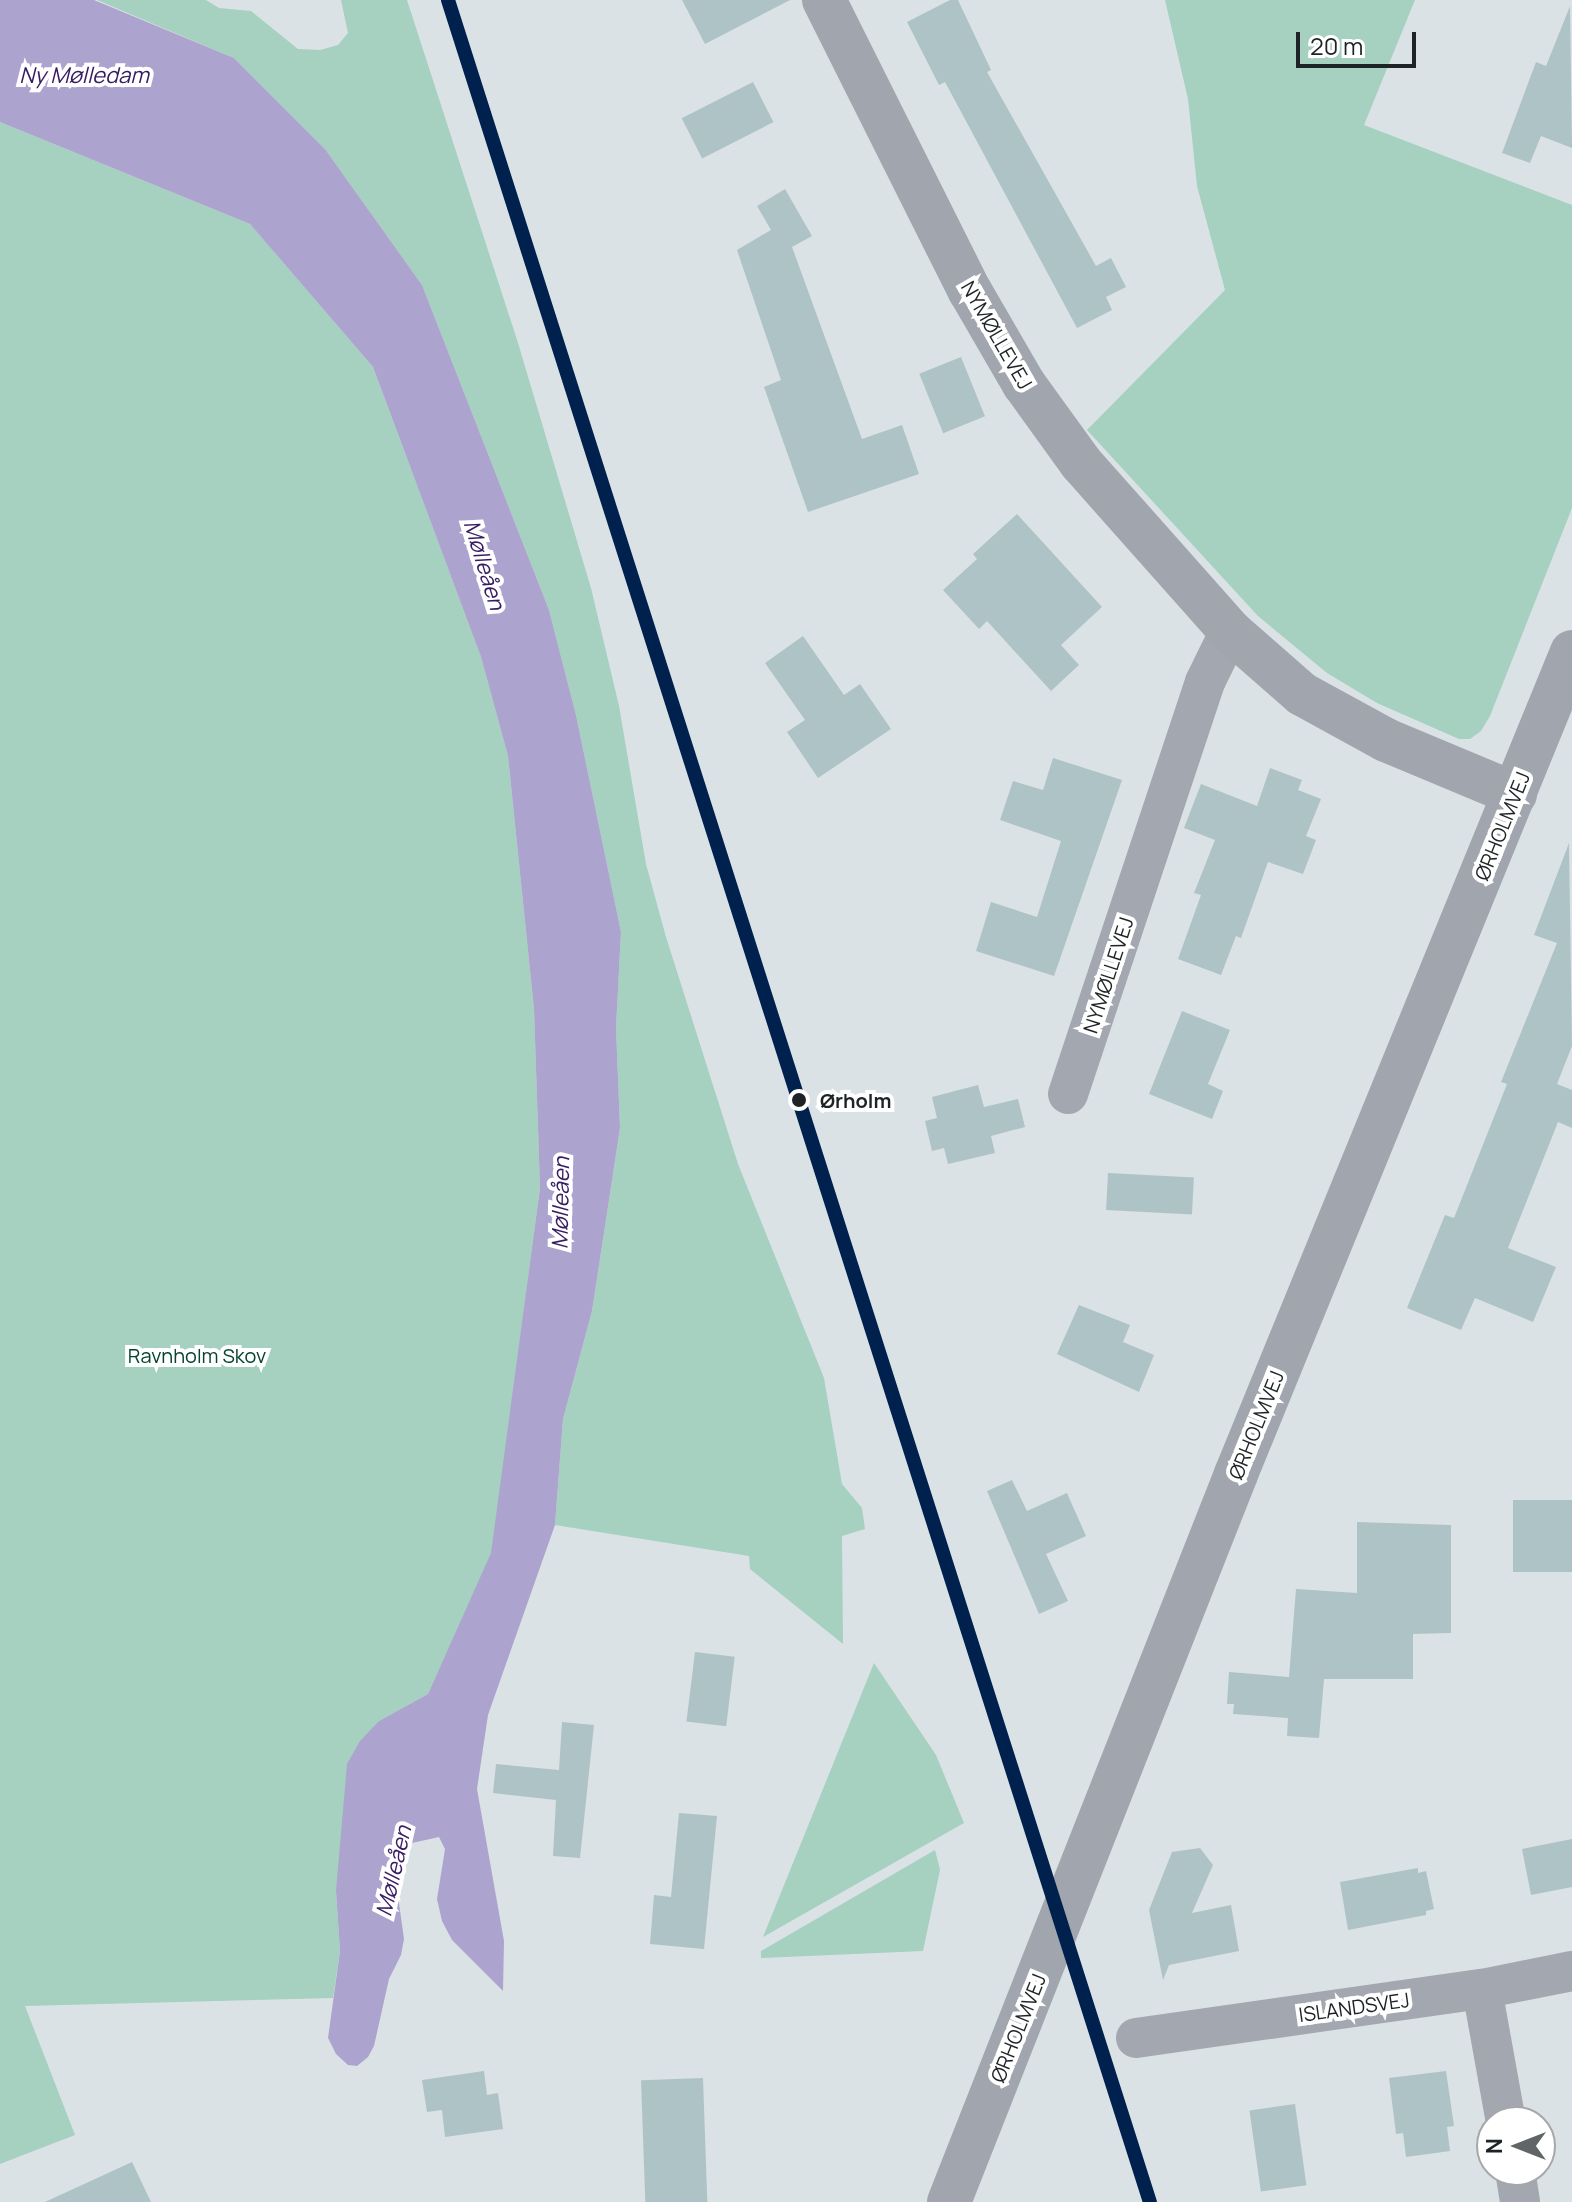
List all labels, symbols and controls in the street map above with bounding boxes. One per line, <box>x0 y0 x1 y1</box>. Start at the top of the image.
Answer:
scale bar <box>1300 16 1420 66</box>
text: 20 m <box>1310 29 1363 62</box>
water label: Ny Mølledam <box>19 63 149 89</box>
street label: NYMØLLEVEJ <box>956 277 1038 393</box>
water label: Mølleåen <box>458 517 510 613</box>
street label: ØRHOLMVEJ <box>1469 768 1535 884</box>
street label: NYMØLLEVEJ <box>1078 914 1138 1036</box>
marker: Ørholm <box>785 1086 813 1114</box>
place label: Ørholm <box>820 1088 891 1112</box>
water label: Mølleåen <box>547 1157 575 1249</box>
park label: Ravnholm Skov <box>128 1343 266 1367</box>
street label: ØRHOLMVEJ <box>1223 1367 1289 1483</box>
water label: Mølleåen <box>371 1823 417 1919</box>
street label: ØRHOLMVEJ <box>985 1970 1051 2086</box>
street label: ISLANDSVEJ <box>1297 1987 1411 2027</box>
north arrow <box>1476 2106 1556 2186</box>
text: N <box>1479 2138 1509 2154</box>

